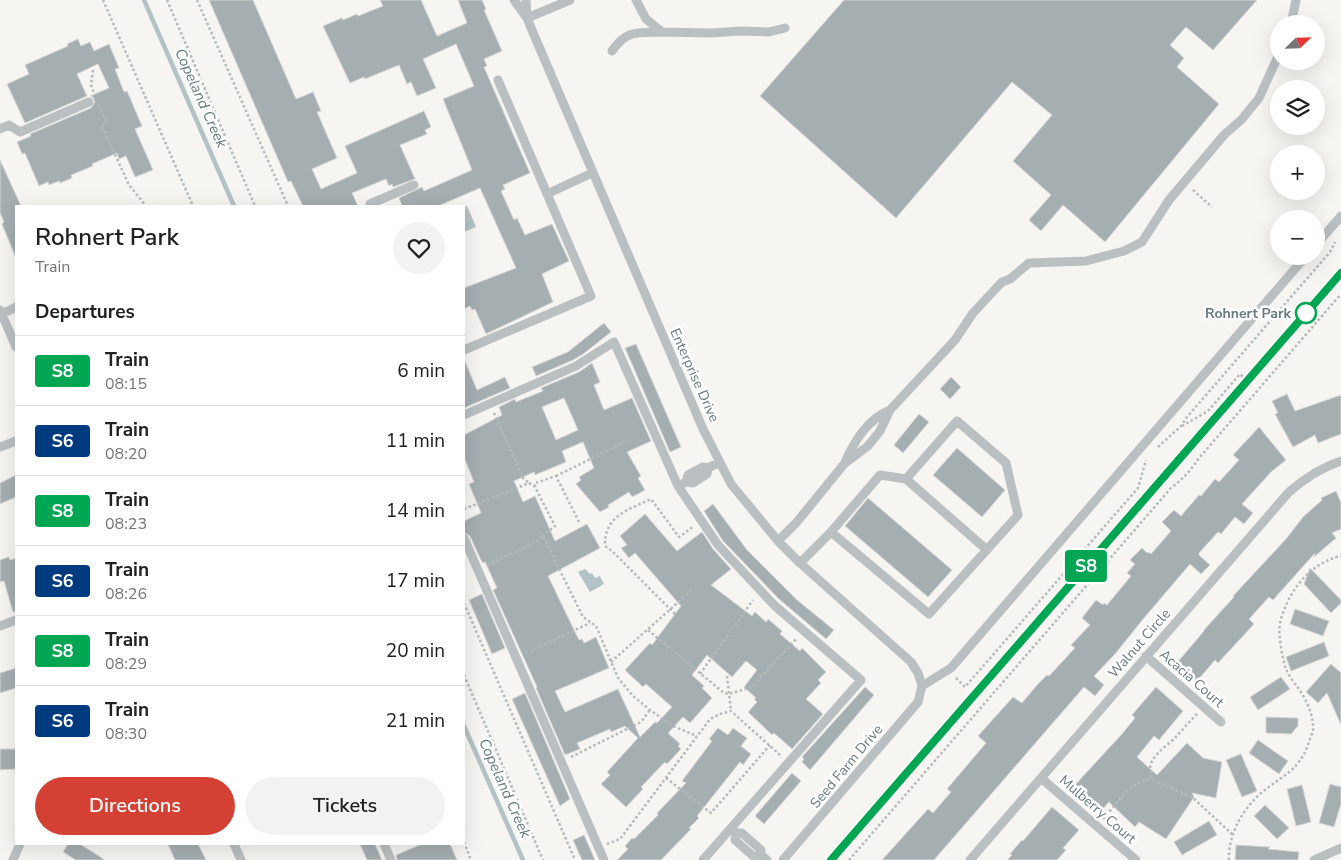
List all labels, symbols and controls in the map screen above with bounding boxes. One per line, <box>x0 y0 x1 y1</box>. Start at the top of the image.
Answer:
north arrow <box>1270 15 1325 70</box>
map controls <box>1270 15 1325 265</box>
water label: Copeland Creek <box>170 45 232 151</box>
button: layers <box>1270 80 1325 135</box>
button: + <box>1270 145 1325 200</box>
button: − <box>1270 210 1325 265</box>
text: Rohnert Park <box>35 221 179 253</box>
button: heart <box>393 222 445 274</box>
text: Train <box>35 256 70 278</box>
text: Departures <box>35 299 135 325</box>
marker: Rohnert Park <box>1295 302 1317 324</box>
place label: Rohnert Park <box>1205 304 1291 323</box>
street label: Enterprise Drive <box>665 325 724 425</box>
text: Train <box>105 347 149 373</box>
text: 6 min <box>397 358 445 384</box>
text: S8 <box>51 359 74 383</box>
text: 08:15 <box>105 373 147 395</box>
text: Train <box>105 417 149 443</box>
text: 11 min <box>386 428 445 454</box>
text: S6 <box>51 429 74 453</box>
text: 08:20 <box>105 443 147 465</box>
text: Train <box>105 487 149 513</box>
text: 14 min <box>386 498 445 524</box>
text: S8 <box>51 499 74 523</box>
text: 08:23 <box>105 513 147 535</box>
line badge: S8 <box>1064 550 1108 582</box>
text: S8 <box>1075 554 1097 578</box>
text: Train <box>105 557 149 583</box>
text: 17 min <box>386 568 445 594</box>
text: S6 <box>51 569 74 593</box>
text: 08:26 <box>105 583 147 605</box>
street label: Walnut Circle <box>1104 605 1175 682</box>
text: Train <box>105 627 149 653</box>
text: 20 min <box>386 638 445 664</box>
text: S8 <box>51 639 74 663</box>
street label: Acacia Court <box>1155 645 1228 712</box>
text: 08:29 <box>105 653 147 675</box>
text: Train <box>105 697 149 723</box>
text: 21 min <box>386 708 445 734</box>
text: S6 <box>51 709 74 733</box>
street label: Seed Farm Drive <box>806 720 887 812</box>
text: 08:30 <box>105 723 147 745</box>
water label: Copeland Creek <box>474 735 536 841</box>
street label: Mulberry Court <box>1055 771 1140 848</box>
button: Directions <box>35 777 235 835</box>
button: Tickets <box>245 777 445 835</box>

